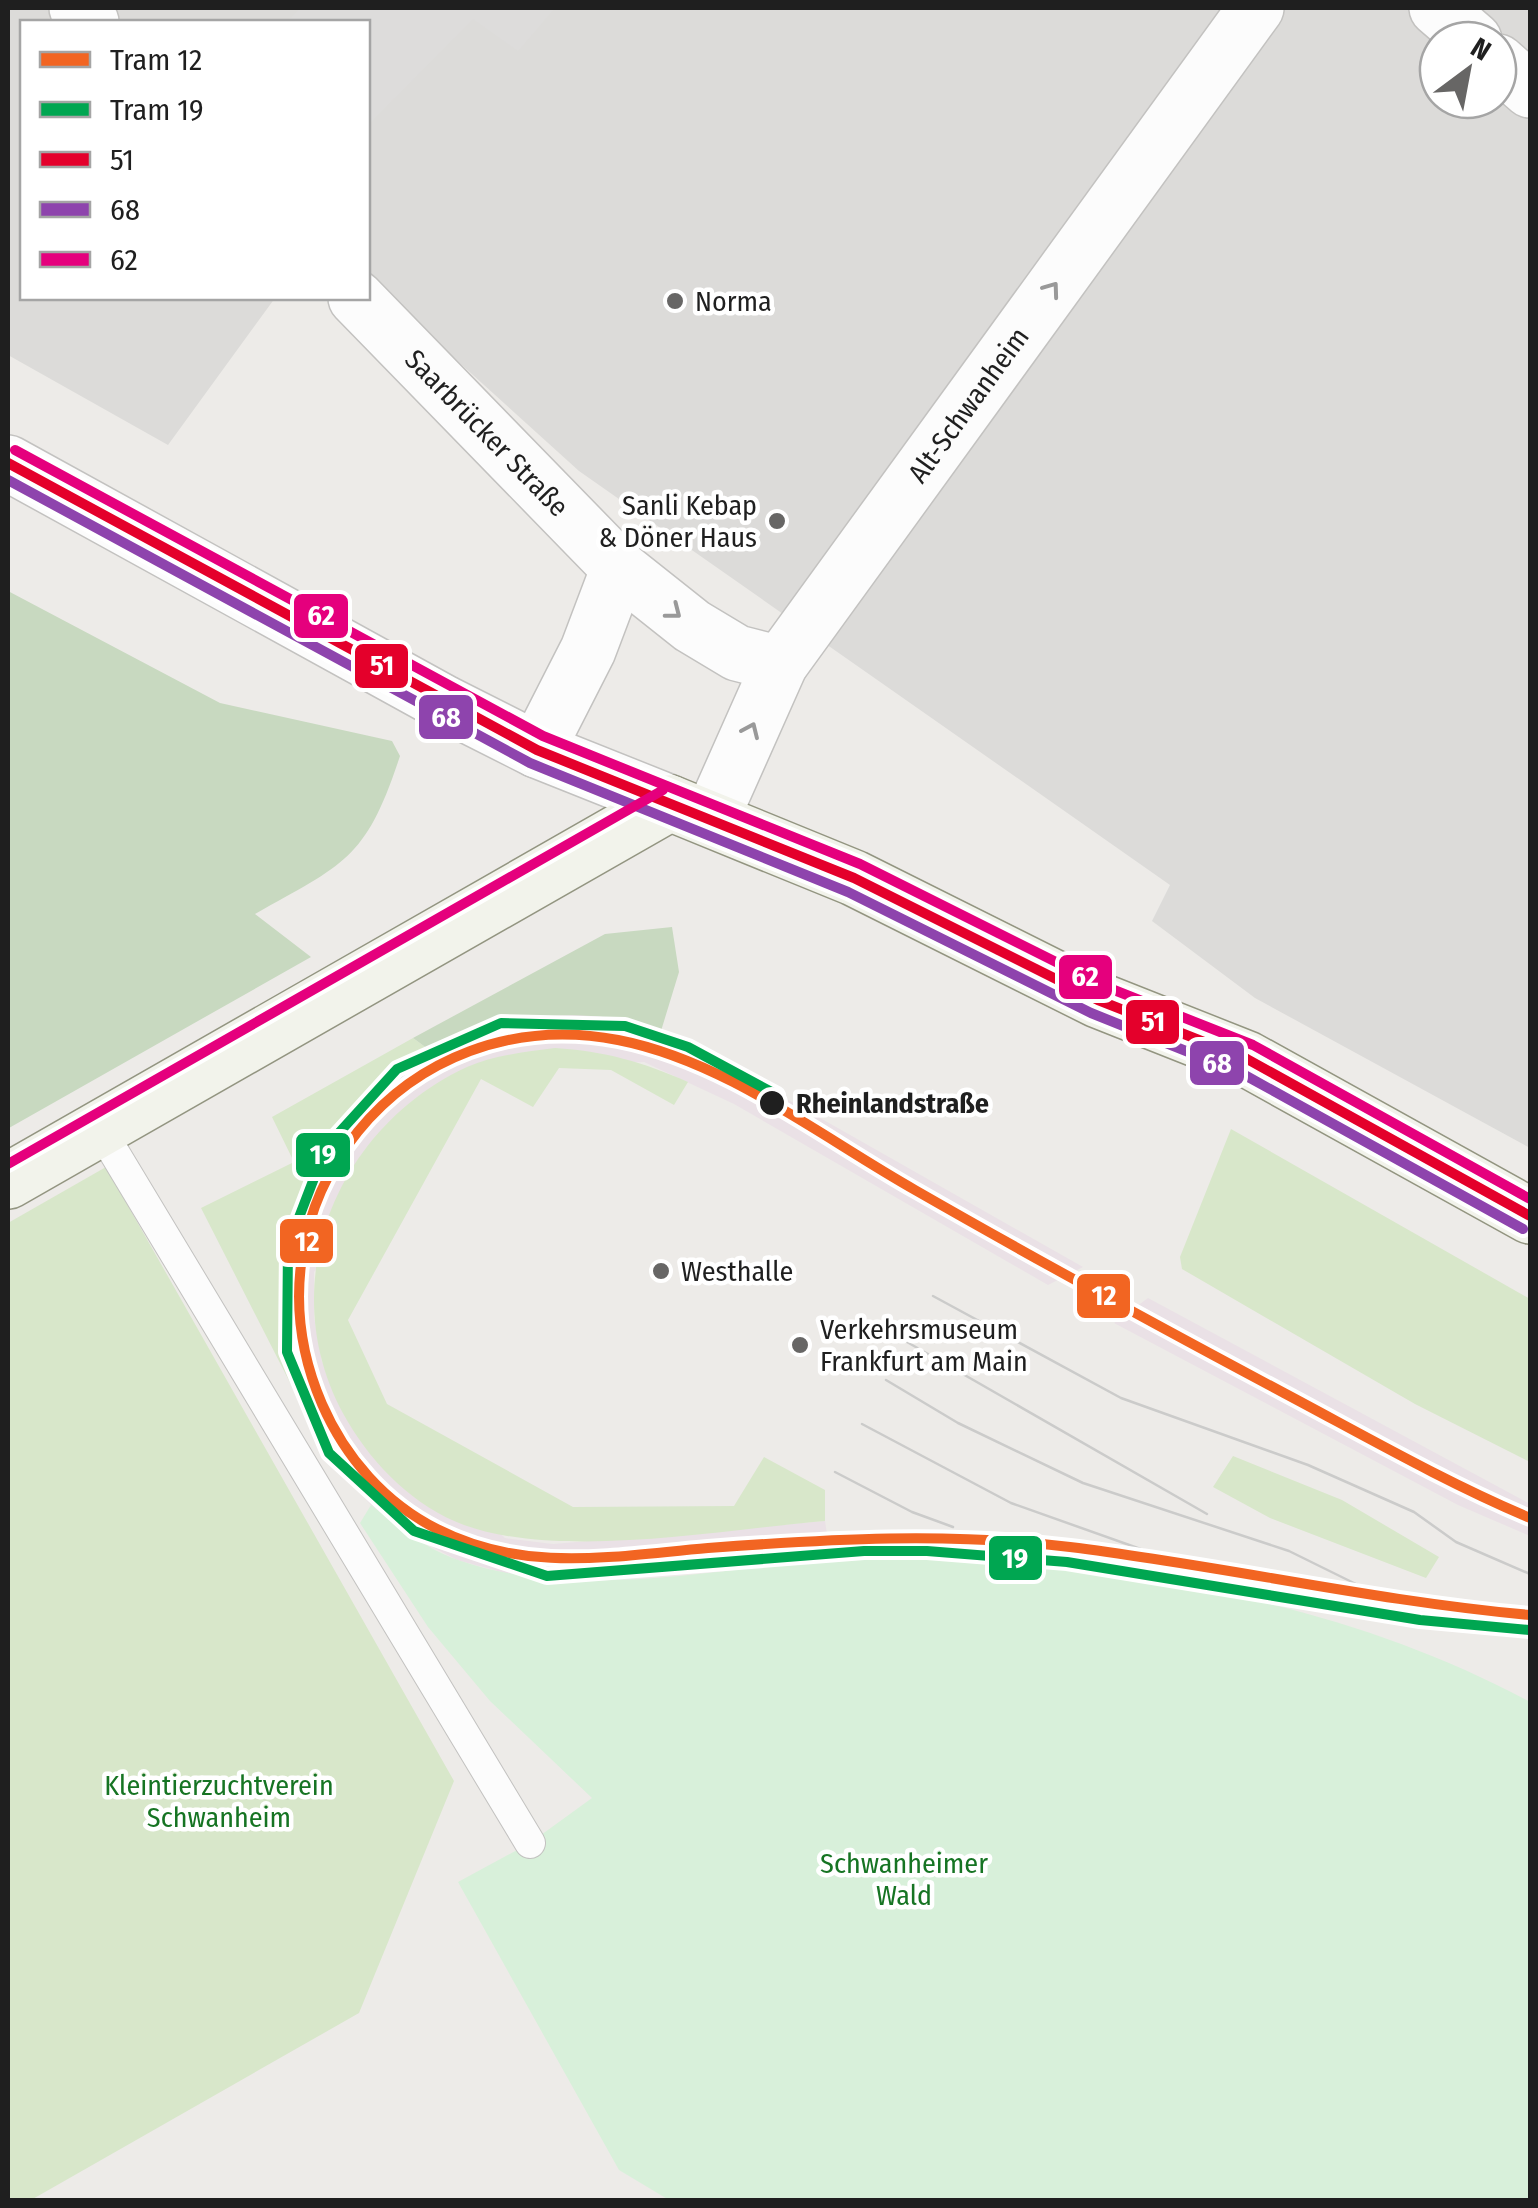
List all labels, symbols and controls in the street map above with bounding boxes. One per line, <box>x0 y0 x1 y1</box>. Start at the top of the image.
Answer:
legend <box>20 20 370 300</box>
north arrow <box>1418 20 1518 120</box>
text: N <box>1465 31 1497 68</box>
text: Tram 12 <box>110 42 202 78</box>
text: Tram 19 <box>110 92 204 128</box>
text: 51 <box>110 142 134 178</box>
text: 68 <box>110 192 140 228</box>
text: 62 <box>110 242 138 278</box>
one-way arrow <box>1039 282 1058 301</box>
place label: Norma <box>695 285 772 318</box>
marker: Norma <box>664 290 686 312</box>
street label: Alt-Schwanheim <box>901 321 1035 489</box>
street label: Saarbrücker Straße <box>399 342 576 523</box>
place label: Sanli Kebap & Döner Haus <box>599 489 757 554</box>
marker: Sanli Kebap & Döner Haus <box>766 510 788 532</box>
line badge: 62 <box>292 592 350 640</box>
text: 62 <box>307 599 335 632</box>
one-way arrow <box>663 600 681 617</box>
line badge: 51 <box>353 642 410 690</box>
text: 51 <box>370 649 394 682</box>
line badge: 68 <box>417 693 475 741</box>
text: 68 <box>431 701 461 734</box>
one-way arrow <box>739 722 759 740</box>
line badge: 62 <box>1057 953 1114 1001</box>
text: 62 <box>1071 960 1099 993</box>
line badge: 51 <box>1124 998 1181 1046</box>
text: 51 <box>1141 1005 1165 1038</box>
line badge: 68 <box>1188 1039 1246 1087</box>
text: 68 <box>1202 1047 1232 1080</box>
place label: Rheinlandstraße <box>796 1087 989 1120</box>
marker: Rheinlandstraße <box>757 1088 787 1118</box>
line badge: 19 <box>294 1131 352 1179</box>
text: 19 <box>310 1138 336 1171</box>
line badge: 12 <box>278 1217 335 1265</box>
text: 12 <box>295 1225 319 1258</box>
place label: Westhalle <box>681 1255 793 1288</box>
marker: Westhalle <box>650 1260 672 1282</box>
line badge: 12 <box>1075 1272 1132 1320</box>
text: 12 <box>1092 1279 1116 1312</box>
place label: Verkehrsmuseum Frankfurt am Main <box>820 1313 1028 1378</box>
marker: Verkehrsmuseum Frankfurt am Main <box>789 1334 811 1356</box>
line badge: 19 <box>987 1534 1044 1582</box>
text: 19 <box>1002 1542 1028 1575</box>
park label: Kleintierzuchtverein Schwanheim <box>104 1769 334 1834</box>
park label: Schwanheimer Wald <box>820 1847 988 1912</box>

